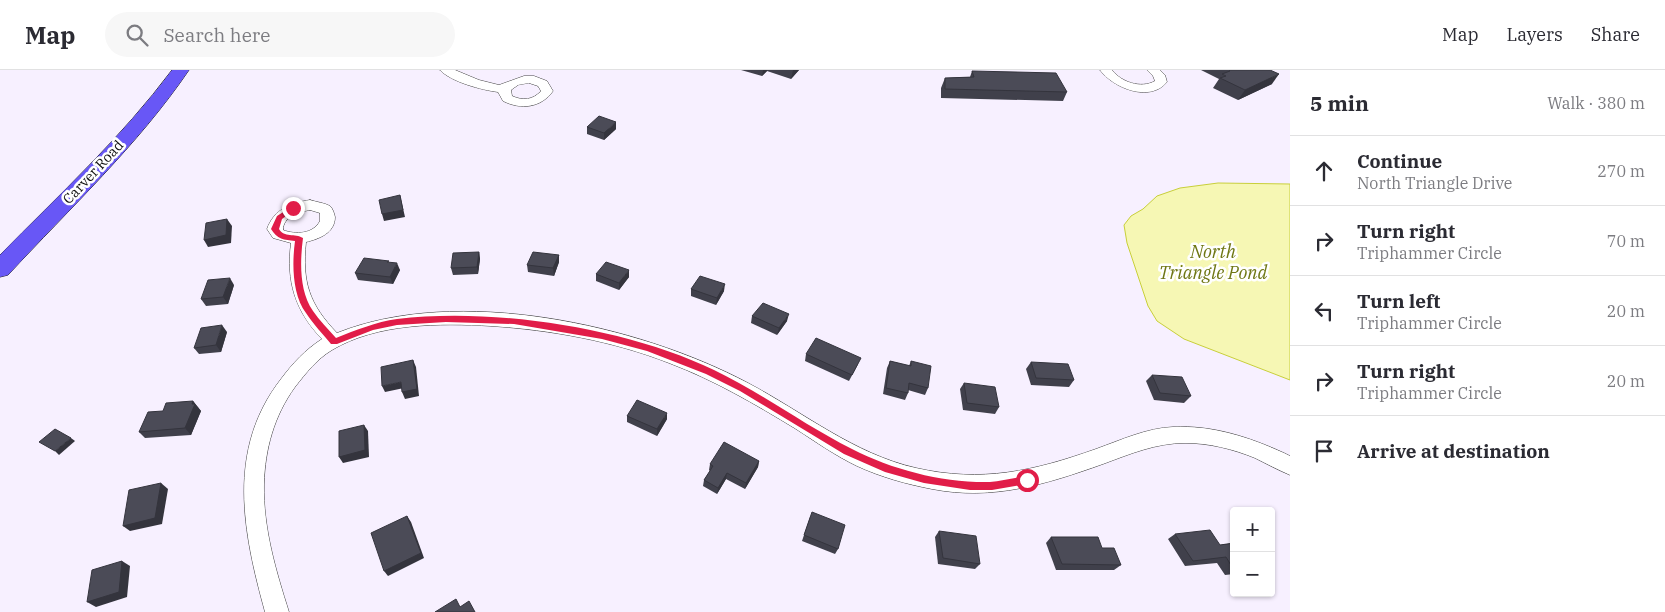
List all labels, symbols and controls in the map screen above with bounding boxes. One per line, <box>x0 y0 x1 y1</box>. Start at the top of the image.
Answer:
search box <box>105 12 455 57</box>
text: Map <box>25 19 75 51</box>
icon: search <box>123 21 151 49</box>
text: Search here <box>163 23 270 47</box>
text: Map <box>1442 23 1479 46</box>
text: Layers <box>1507 23 1563 46</box>
text: Share <box>1591 23 1640 46</box>
text: 5 min <box>1310 89 1369 117</box>
text: Walk · 380 m <box>1547 93 1645 113</box>
street label: Carver Road <box>59 136 127 208</box>
text: Continue <box>1357 149 1442 173</box>
icon: ahead <box>1310 157 1338 185</box>
text: 270 m <box>1597 161 1645 181</box>
text: North Triangle Drive <box>1357 173 1512 193</box>
route end <box>282 197 305 220</box>
text: Turn right <box>1357 219 1455 243</box>
icon: right <box>1310 227 1338 255</box>
text: 70 m <box>1607 231 1645 251</box>
water label: North Triangle Pond <box>1159 240 1268 284</box>
text: Triphammer Circle <box>1357 243 1502 263</box>
text: Turn left <box>1357 289 1440 313</box>
icon: left <box>1310 297 1338 325</box>
text: 20 m <box>1607 301 1645 321</box>
text: Triphammer Circle <box>1357 313 1502 333</box>
text: Turn right <box>1357 359 1455 383</box>
icon: right <box>1310 367 1338 395</box>
text: 20 m <box>1607 371 1645 391</box>
text: Triphammer Circle <box>1357 383 1502 403</box>
icon: arrive <box>1310 437 1338 465</box>
text: Arrive at destination <box>1357 439 1550 463</box>
route start <box>1016 469 1039 492</box>
map controls <box>1230 507 1275 597</box>
button: + <box>1230 507 1275 552</box>
button: − <box>1230 552 1275 597</box>

